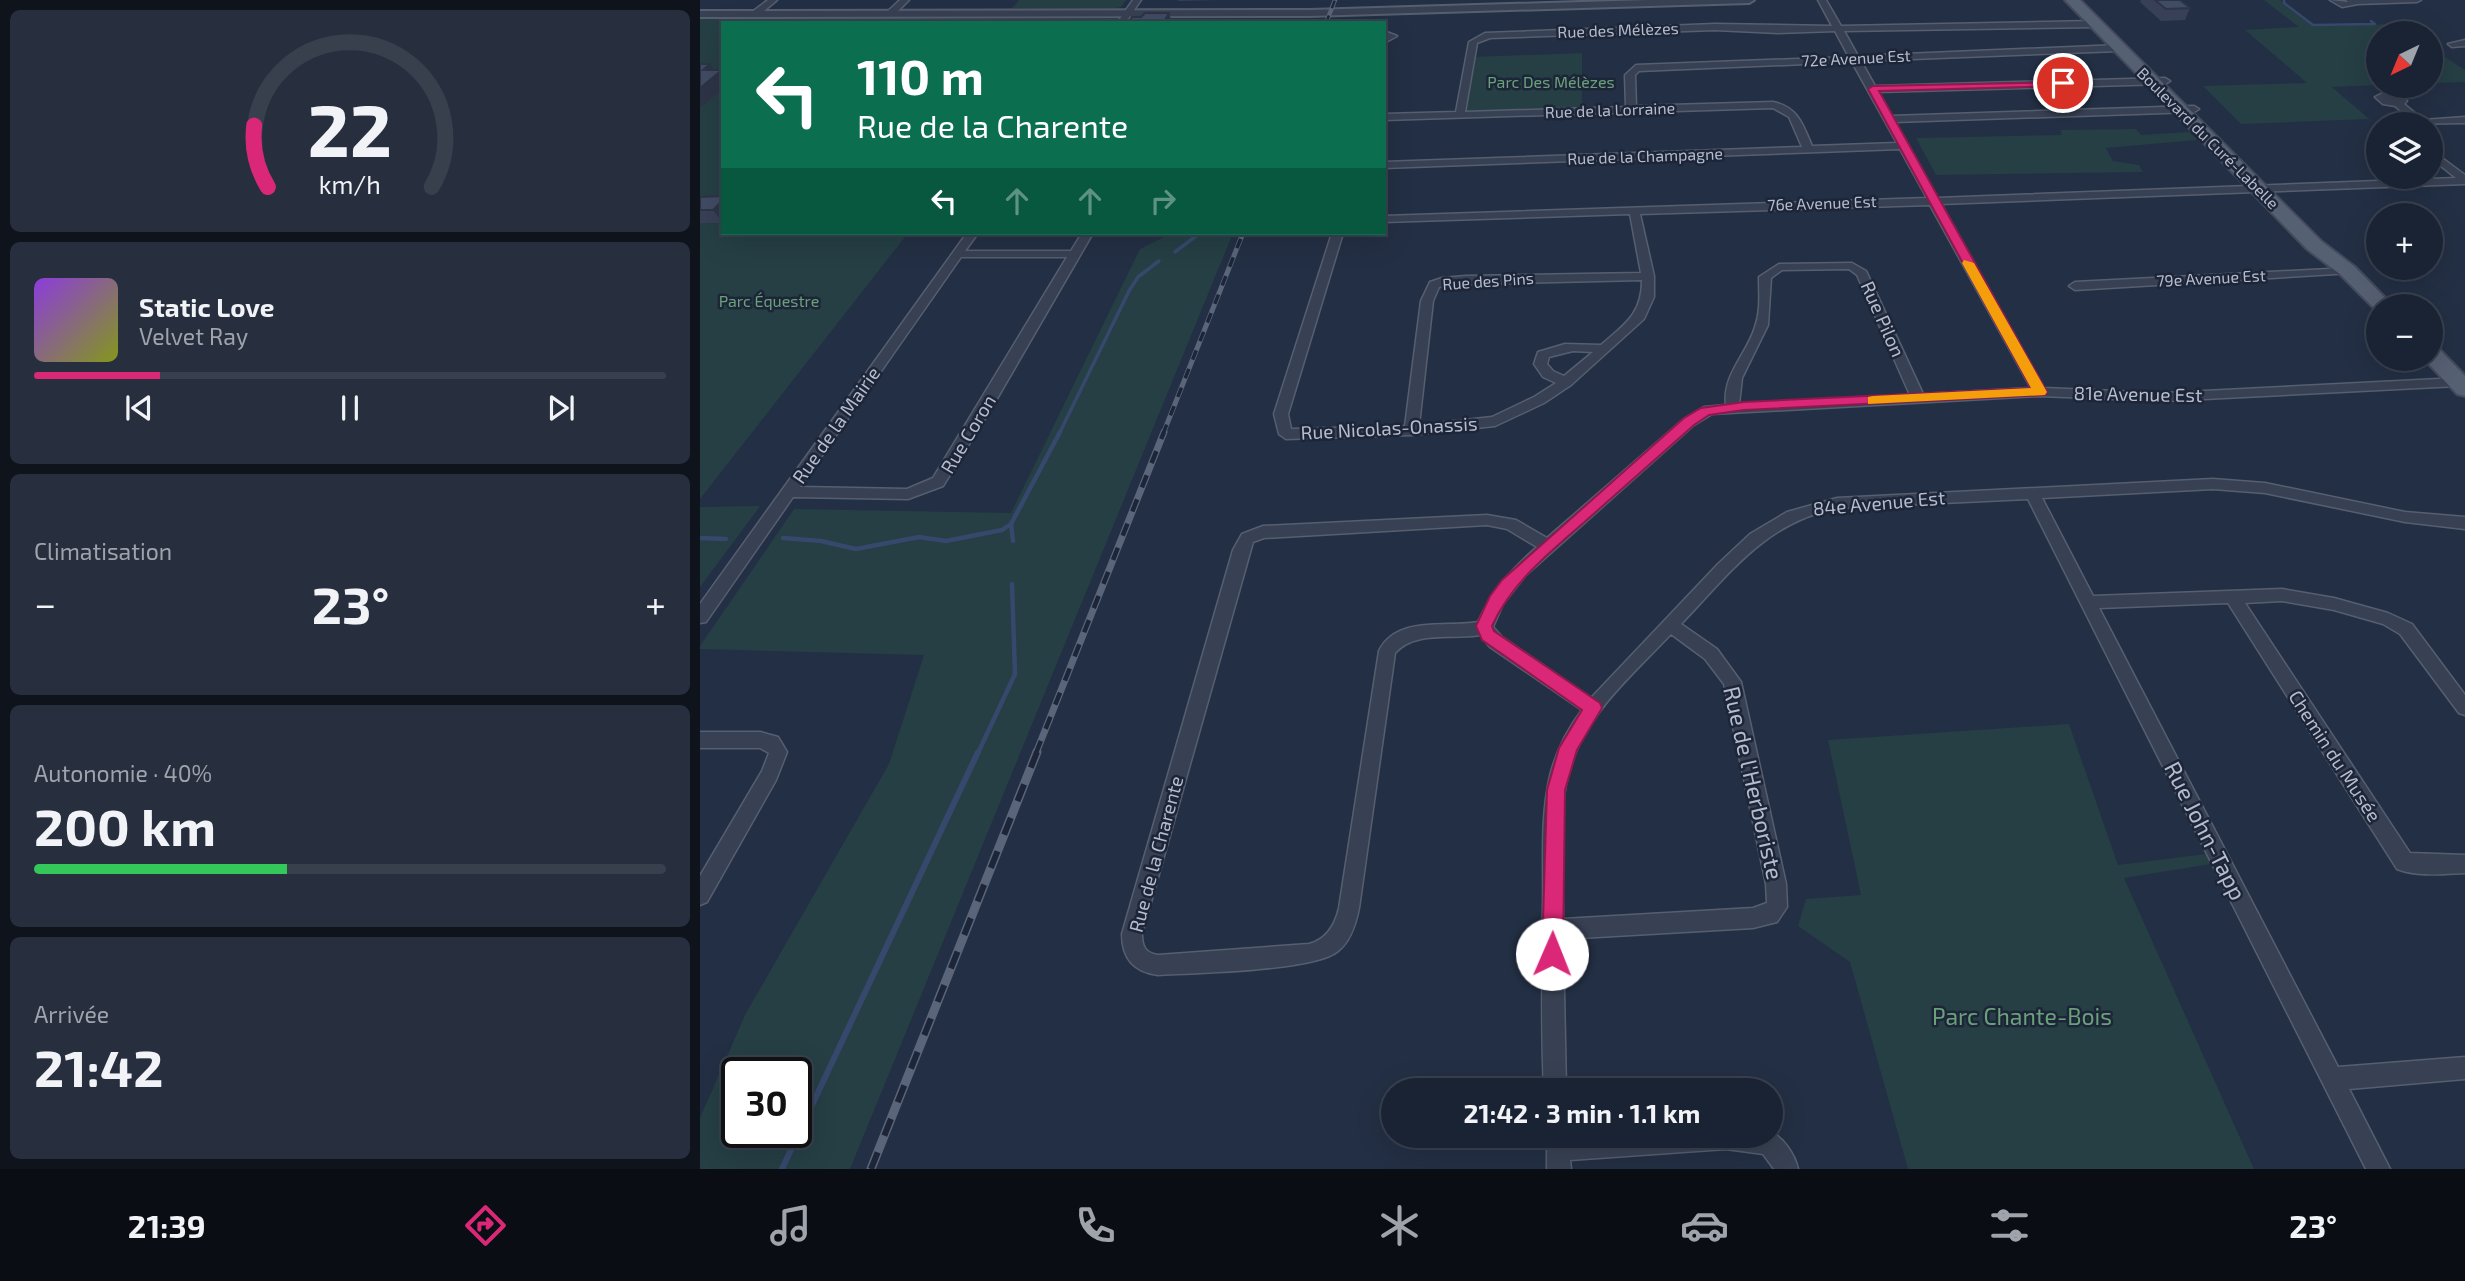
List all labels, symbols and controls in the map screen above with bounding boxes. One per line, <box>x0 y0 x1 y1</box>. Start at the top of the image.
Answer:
street label: Rue des Mélèzes <box>1557 18 1679 41</box>
north arrow <box>2366 21 2443 98</box>
map controls <box>2366 21 2443 371</box>
street label: 72e Avenue Est <box>1801 45 1911 70</box>
text: 110 m <box>857 46 984 105</box>
icon: left <box>742 49 833 140</box>
pin <box>2033 53 2093 113</box>
street label: Boulevard du Curé-Labelle <box>2134 63 2283 212</box>
icon: arrive <box>2044 64 2082 102</box>
park label: Parc Des Mélèzes <box>1487 72 1615 91</box>
text: 22 <box>308 84 392 172</box>
street label: Rue de la Lorraine <box>1545 98 1675 121</box>
text: Rue de la Charente <box>857 106 1128 144</box>
button: layers <box>2366 112 2443 189</box>
street label: Rue de la Champagne <box>1567 143 1723 168</box>
text: km/h <box>319 169 381 199</box>
icon: left <box>925 182 963 220</box>
icon: ahead <box>998 182 1036 220</box>
icon: ahead <box>1071 182 1109 220</box>
icon: right <box>1144 182 1182 220</box>
street label: 76e Avenue Est <box>1767 191 1877 214</box>
button: + <box>2366 203 2443 280</box>
street label: 79e Avenue Est <box>2156 265 2266 290</box>
street label: Rue des Pins <box>1442 268 1534 293</box>
street label: Rue Pilon <box>1857 277 1910 360</box>
text: Static Love <box>139 291 275 322</box>
park label: Parc Équestre <box>719 291 819 310</box>
button: − <box>2366 294 2443 371</box>
text: Velvet Ray <box>139 322 248 350</box>
street label: Rue de la Mairie <box>787 362 884 487</box>
street label: 81e Avenue Est <box>2074 381 2202 406</box>
icon: previous <box>120 389 158 427</box>
icon: pause <box>331 389 369 427</box>
icon: next <box>542 389 580 427</box>
street label: Rue Coron <box>935 390 1000 477</box>
street label: Rue Nicolas-Onassis <box>1300 411 1478 444</box>
street label: 84e Avenue Est <box>1812 485 1946 520</box>
text: Climatisation <box>34 537 172 565</box>
text: 23° <box>312 572 389 634</box>
text: − <box>34 580 56 626</box>
text: + <box>645 580 666 626</box>
street label: Rue de l'Herboriste <box>1718 683 1790 882</box>
street label: Chemin du Musée <box>2284 686 2387 826</box>
street label: Rue John-Tapp <box>2159 757 2253 904</box>
text: Autonomie · 40% <box>34 759 212 787</box>
street label: Rue de la Charente <box>1124 773 1187 935</box>
text: 200 km <box>34 794 216 856</box>
position arrow <box>1515 917 1589 991</box>
text: Arrivée <box>34 1000 109 1028</box>
park label: Parc Chante-Bois <box>1932 1002 2112 1030</box>
text: 21:42 <box>34 1035 163 1097</box>
speed limit sign: 30 <box>721 1057 812 1148</box>
text: 21:42 · 3 min · 1.1 km <box>1463 1097 1701 1128</box>
icon: directions <box>461 1201 510 1250</box>
icon: music <box>766 1201 815 1250</box>
icon: phone <box>1071 1201 1120 1250</box>
icon: climate <box>1375 1201 1424 1250</box>
icon: car <box>1680 1201 1729 1250</box>
icon: filters <box>1985 1201 2034 1250</box>
text: 21:39 <box>128 1206 206 1244</box>
text: 23° <box>2289 1206 2337 1244</box>

